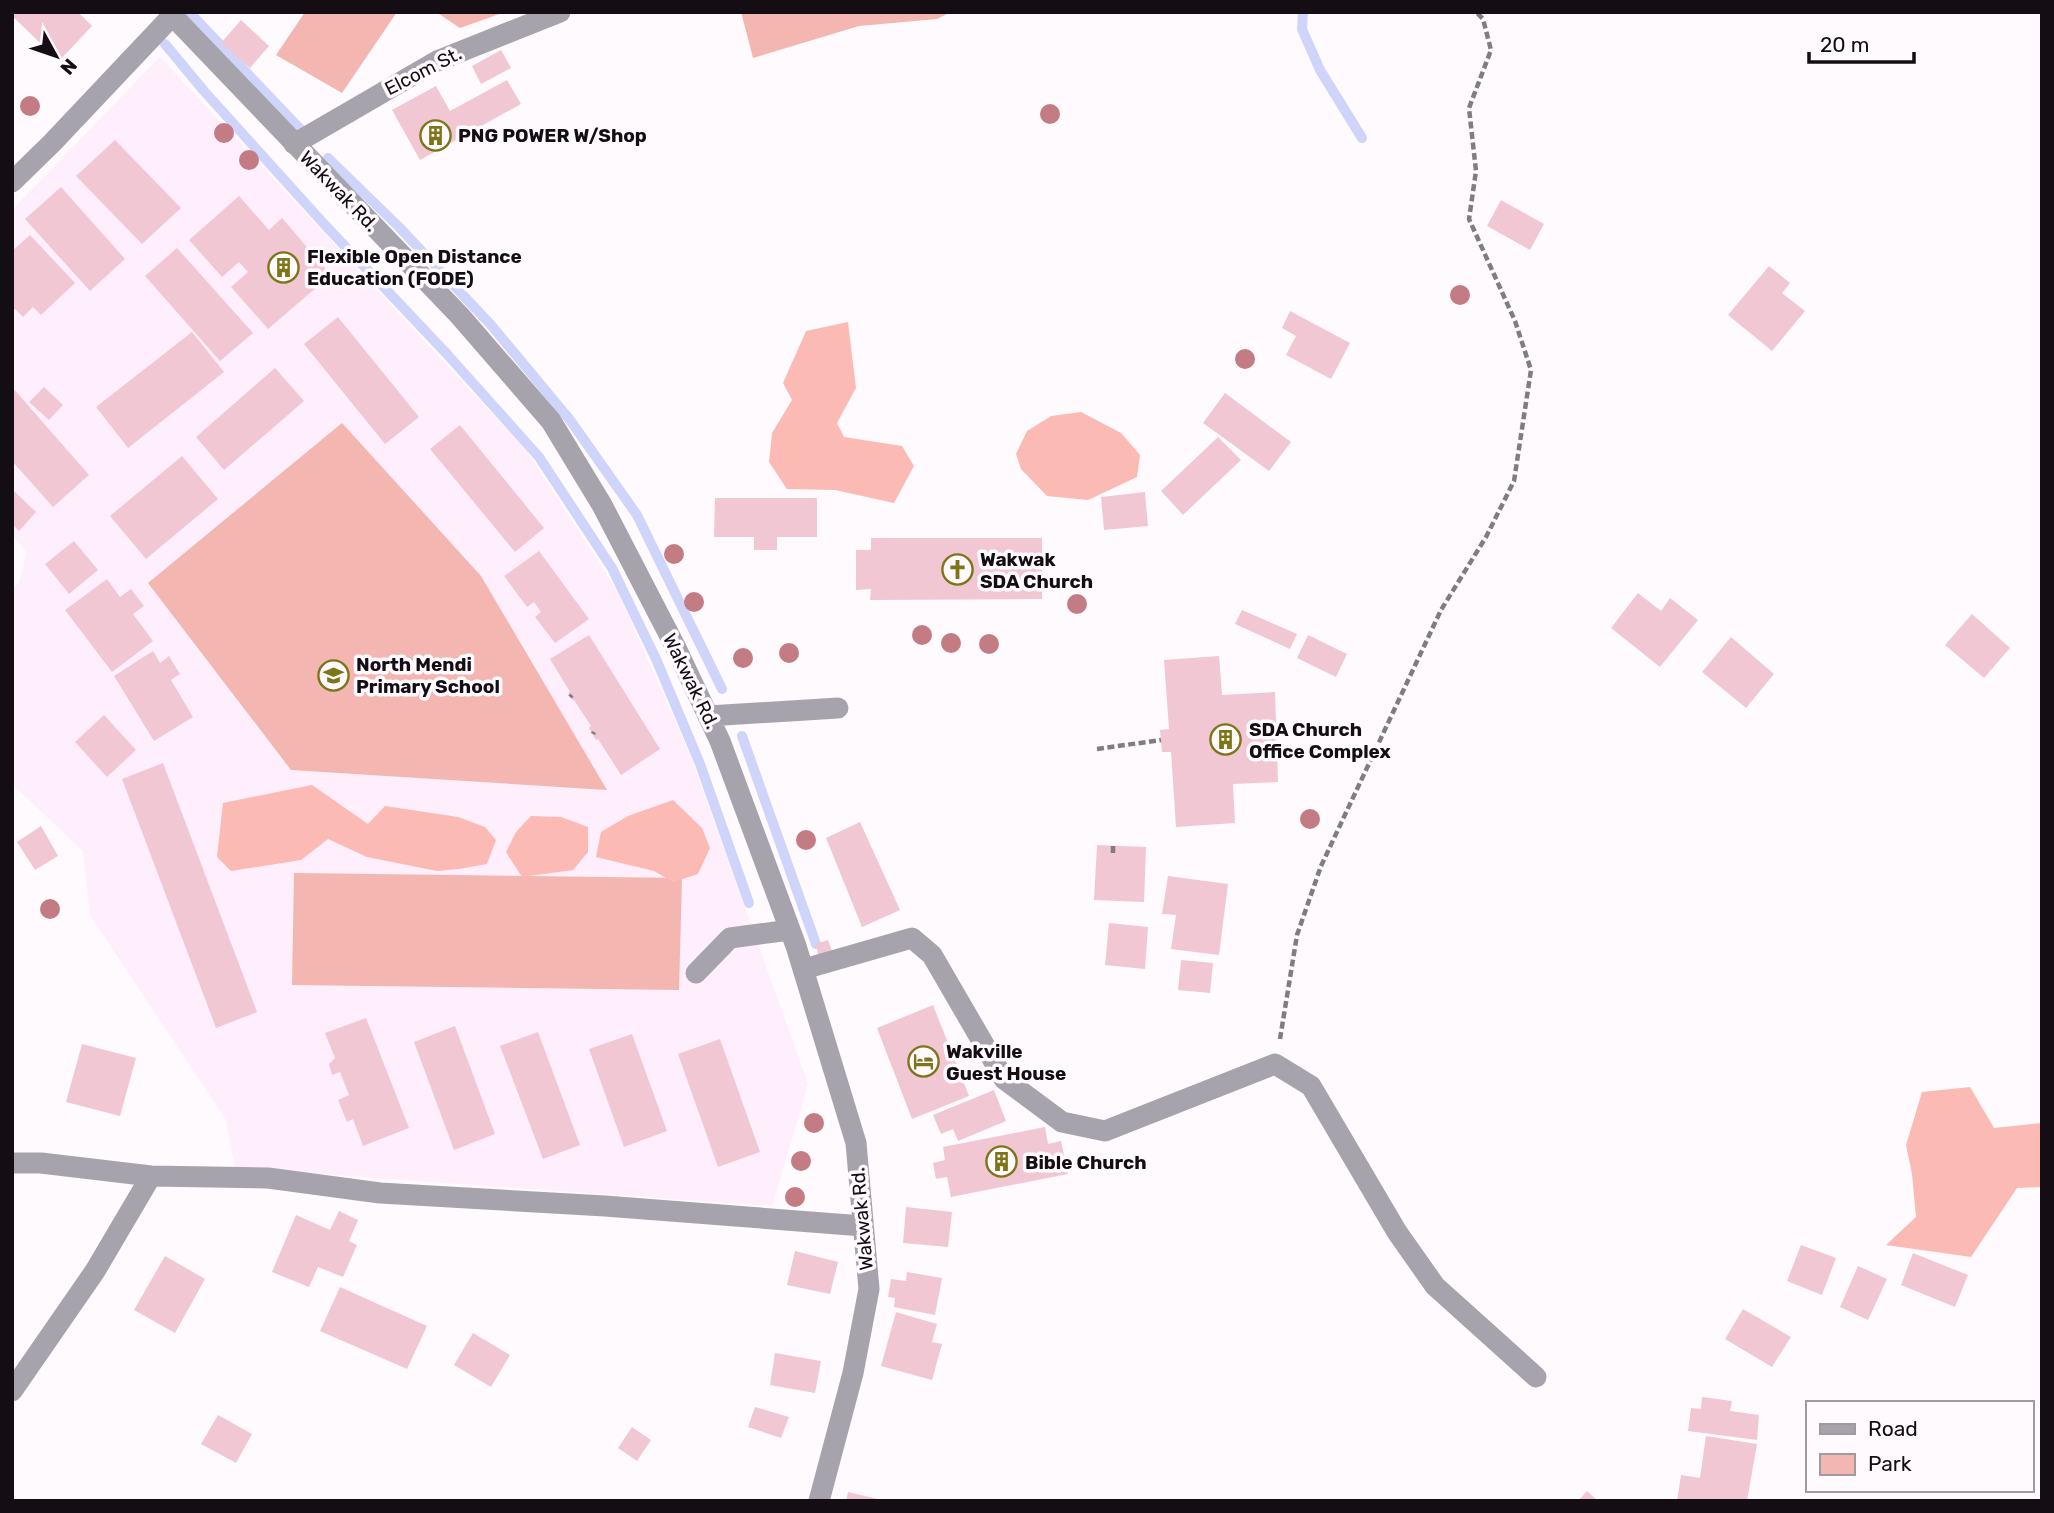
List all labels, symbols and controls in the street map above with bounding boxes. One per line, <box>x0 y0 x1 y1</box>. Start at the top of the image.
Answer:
north arrow <box>21 21 91 91</box>
scale bar <box>1809 21 1914 65</box>
text: 20 m <box>1820 32 1869 57</box>
street label: Elcom St. <box>381 42 465 100</box>
text: N <box>55 54 82 79</box>
building icon: PNG POWER W/Shop <box>418 118 452 152</box>
place label: PNG POWER W/Shop <box>458 124 647 147</box>
street label: Wakwak Rd. <box>295 146 383 236</box>
place label: Flexible Open Distance Education (FODE) <box>307 245 522 290</box>
building icon: Flexible Open Distance Education (FODE) <box>267 250 301 284</box>
place label: Wakwak SDA Church <box>980 548 1093 593</box>
church icon: Wakwak SDA Church <box>940 553 974 587</box>
street label: Wakwak Rd. <box>658 630 724 732</box>
place label: North Mendi Primary School <box>356 653 500 698</box>
school or university icon: North Mendi Primary School <box>316 658 350 692</box>
place label: SDA Church Office Complex <box>1249 718 1391 763</box>
building icon: SDA Church Office Complex <box>1209 723 1243 757</box>
place label: Wakville Guest House <box>946 1040 1066 1085</box>
hotel icon: Wakville Guest House <box>906 1045 940 1079</box>
building icon: Bible Church <box>985 1145 1019 1179</box>
place label: Bible Church <box>1025 1151 1147 1174</box>
street label: Wakwak Rd. <box>846 1167 878 1271</box>
legend <box>1806 1401 2033 1492</box>
text: Road <box>1868 1416 1918 1441</box>
text: Park <box>1868 1451 1912 1476</box>

